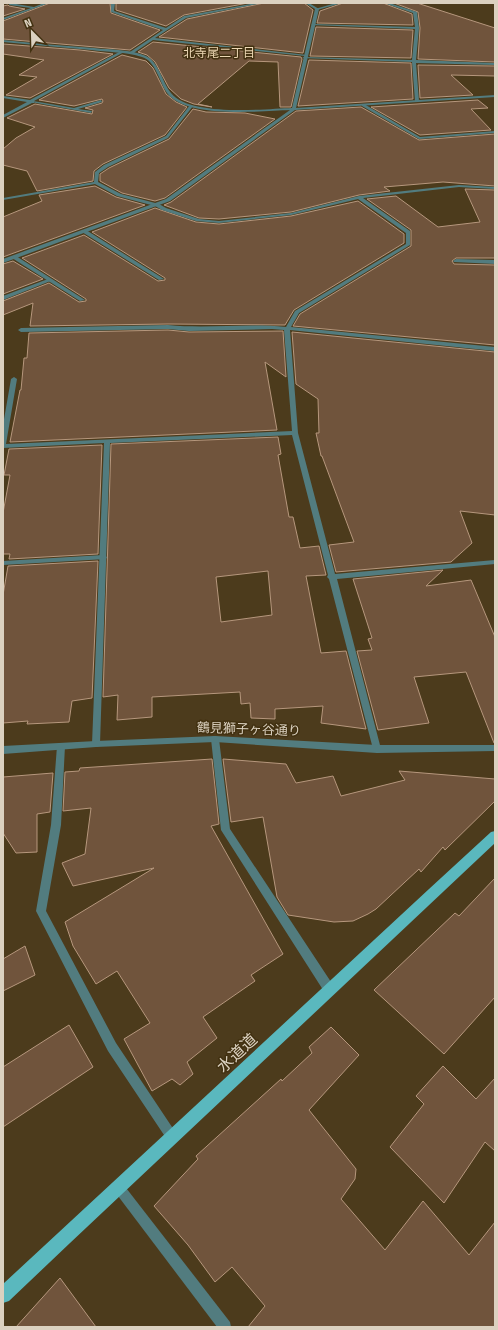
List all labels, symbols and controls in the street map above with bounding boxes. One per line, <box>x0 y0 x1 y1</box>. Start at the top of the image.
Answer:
north arrow <box>12 12 52 52</box>
text: N <box>23 16 34 31</box>
district label: 北寺尾二丁目 <box>183 46 255 60</box>
street label: 鶴見獅子ヶ谷通り <box>197 720 301 738</box>
street label: 水道道 <box>213 1030 261 1076</box>

